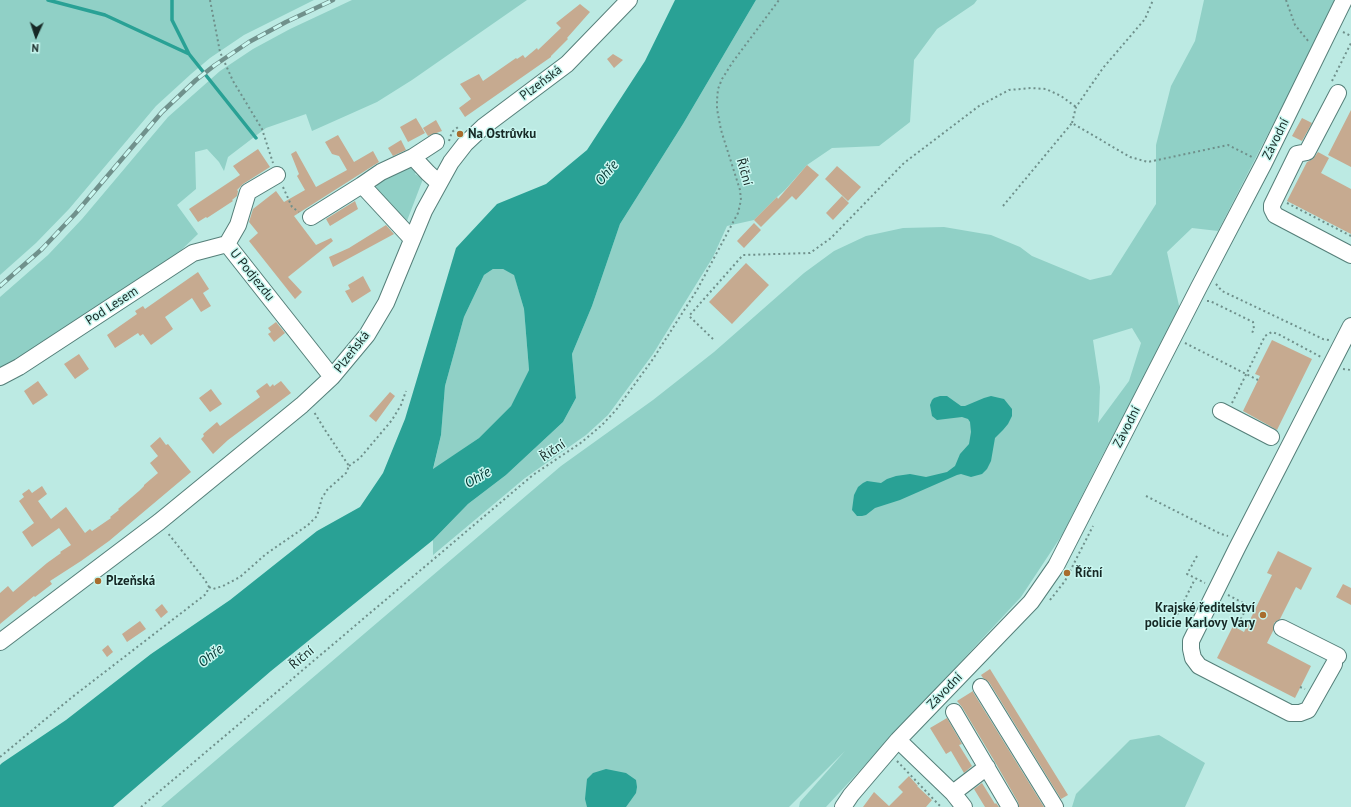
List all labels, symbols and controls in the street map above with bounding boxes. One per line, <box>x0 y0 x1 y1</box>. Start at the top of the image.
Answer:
north arrow <box>16 16 56 56</box>
text: N <box>31 41 39 55</box>
street label: Plzeňská <box>517 62 565 104</box>
street label: Závodní <box>1259 116 1293 162</box>
place label: Na Ostrůvku <box>468 126 536 142</box>
marker: Na Ostrůvku <box>455 129 465 139</box>
water label: Ohře <box>592 157 622 189</box>
street label: Říční <box>733 157 755 187</box>
street label: U Podjezdu <box>226 246 278 304</box>
street label: Pod Lesem <box>83 283 141 329</box>
street label: Plzeňská <box>331 328 373 376</box>
street label: Závodní <box>1110 404 1144 450</box>
street label: Říční <box>537 437 569 465</box>
water label: Ohře <box>462 464 494 492</box>
place label: Říční <box>1075 565 1103 581</box>
marker: Říční <box>1062 568 1072 578</box>
place label: Plzeňská <box>106 573 155 589</box>
marker: Plzeňská <box>93 576 103 586</box>
place label: Krajské ředitelství policie Karlovy Vary <box>1145 600 1255 631</box>
marker: Krajské ředitelství policie Karlovy Vary <box>1258 610 1268 620</box>
water label: Ohře <box>195 641 227 671</box>
street label: Říční <box>286 643 318 673</box>
street label: Závodní <box>924 670 966 712</box>

